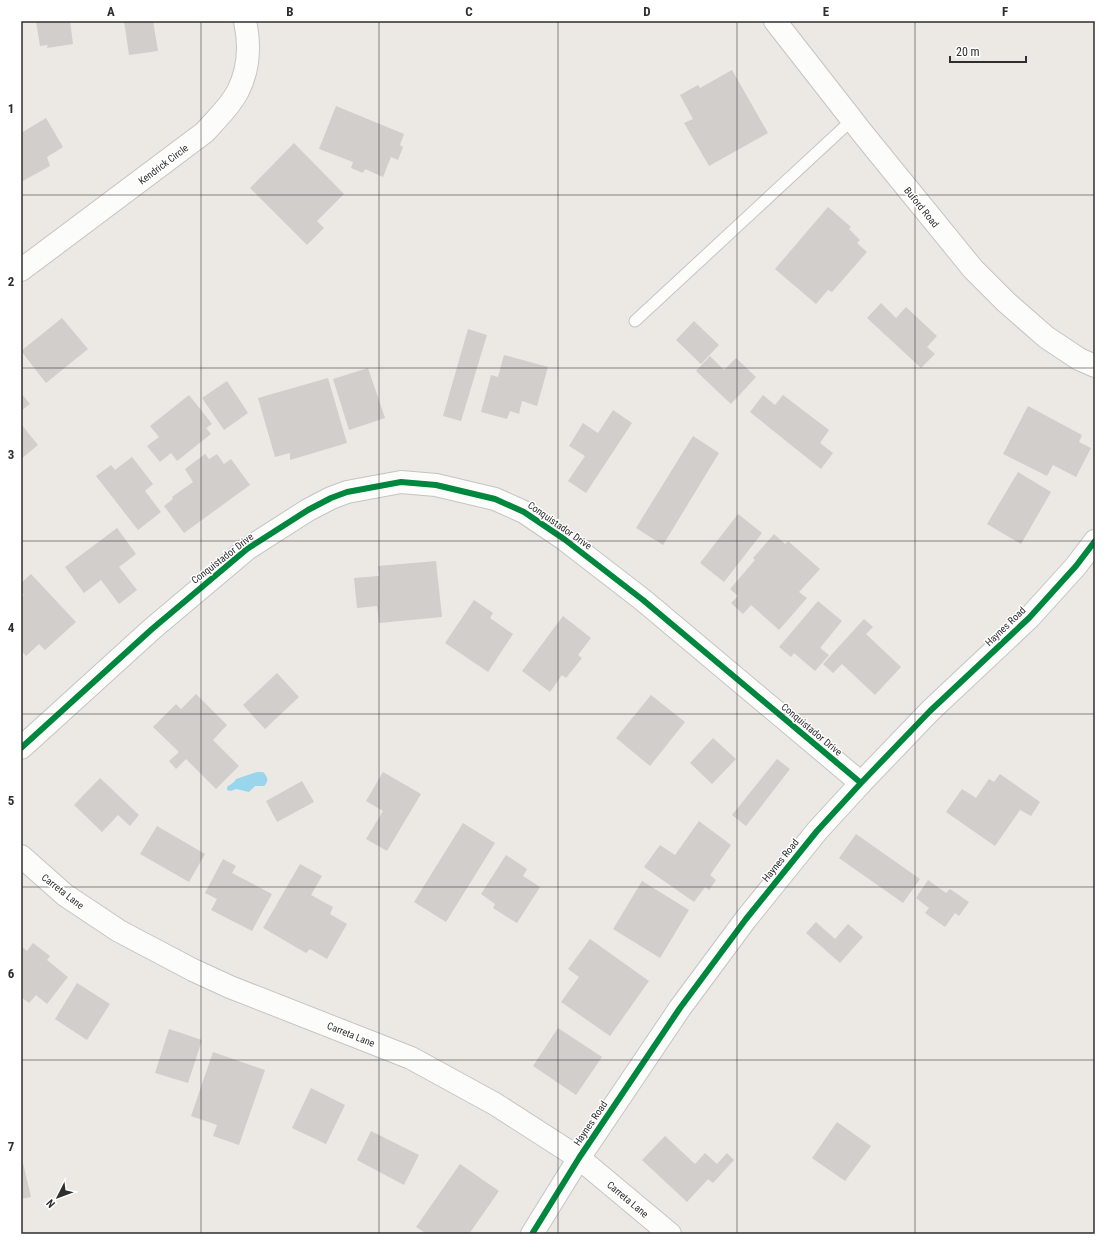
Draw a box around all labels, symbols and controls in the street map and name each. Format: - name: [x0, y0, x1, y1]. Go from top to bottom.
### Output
- text: A: [107, 4, 115, 19]
- text: B: [286, 4, 294, 19]
- text: C: [465, 4, 473, 19]
- text: D: [643, 4, 651, 19]
- text: E: [823, 4, 830, 19]
- text: F: [1002, 4, 1008, 19]
- scale bar: [950, 38, 1026, 64]
- text: 20 m: [956, 45, 980, 59]
- text: 1: [8, 101, 14, 116]
- street label: Kendrick Circle: [136, 142, 190, 187]
- street label: Buford Road: [902, 185, 941, 230]
- text: 2: [8, 274, 15, 289]
- text: 3: [8, 447, 14, 462]
- street label: Conquistador Drive: [526, 499, 594, 552]
- street label: Conquistador Drive: [189, 531, 256, 586]
- street label: Haynes Road: [983, 604, 1028, 648]
- text: 4: [8, 620, 15, 635]
- street label: Conquistador Drive: [779, 701, 844, 758]
- text: 5: [8, 793, 15, 808]
- street label: Haynes Road: [760, 837, 801, 884]
- street label: Carreta Lane: [39, 872, 86, 911]
- text: 6: [8, 966, 15, 981]
- street label: Carreta Lane: [325, 1020, 376, 1049]
- street label: Haynes Road: [571, 1099, 609, 1148]
- text: 7: [8, 1139, 15, 1154]
- north arrow: [38, 1177, 78, 1217]
- street label: Carreta Lane: [605, 1179, 651, 1220]
- text: N: [44, 1196, 58, 1210]

